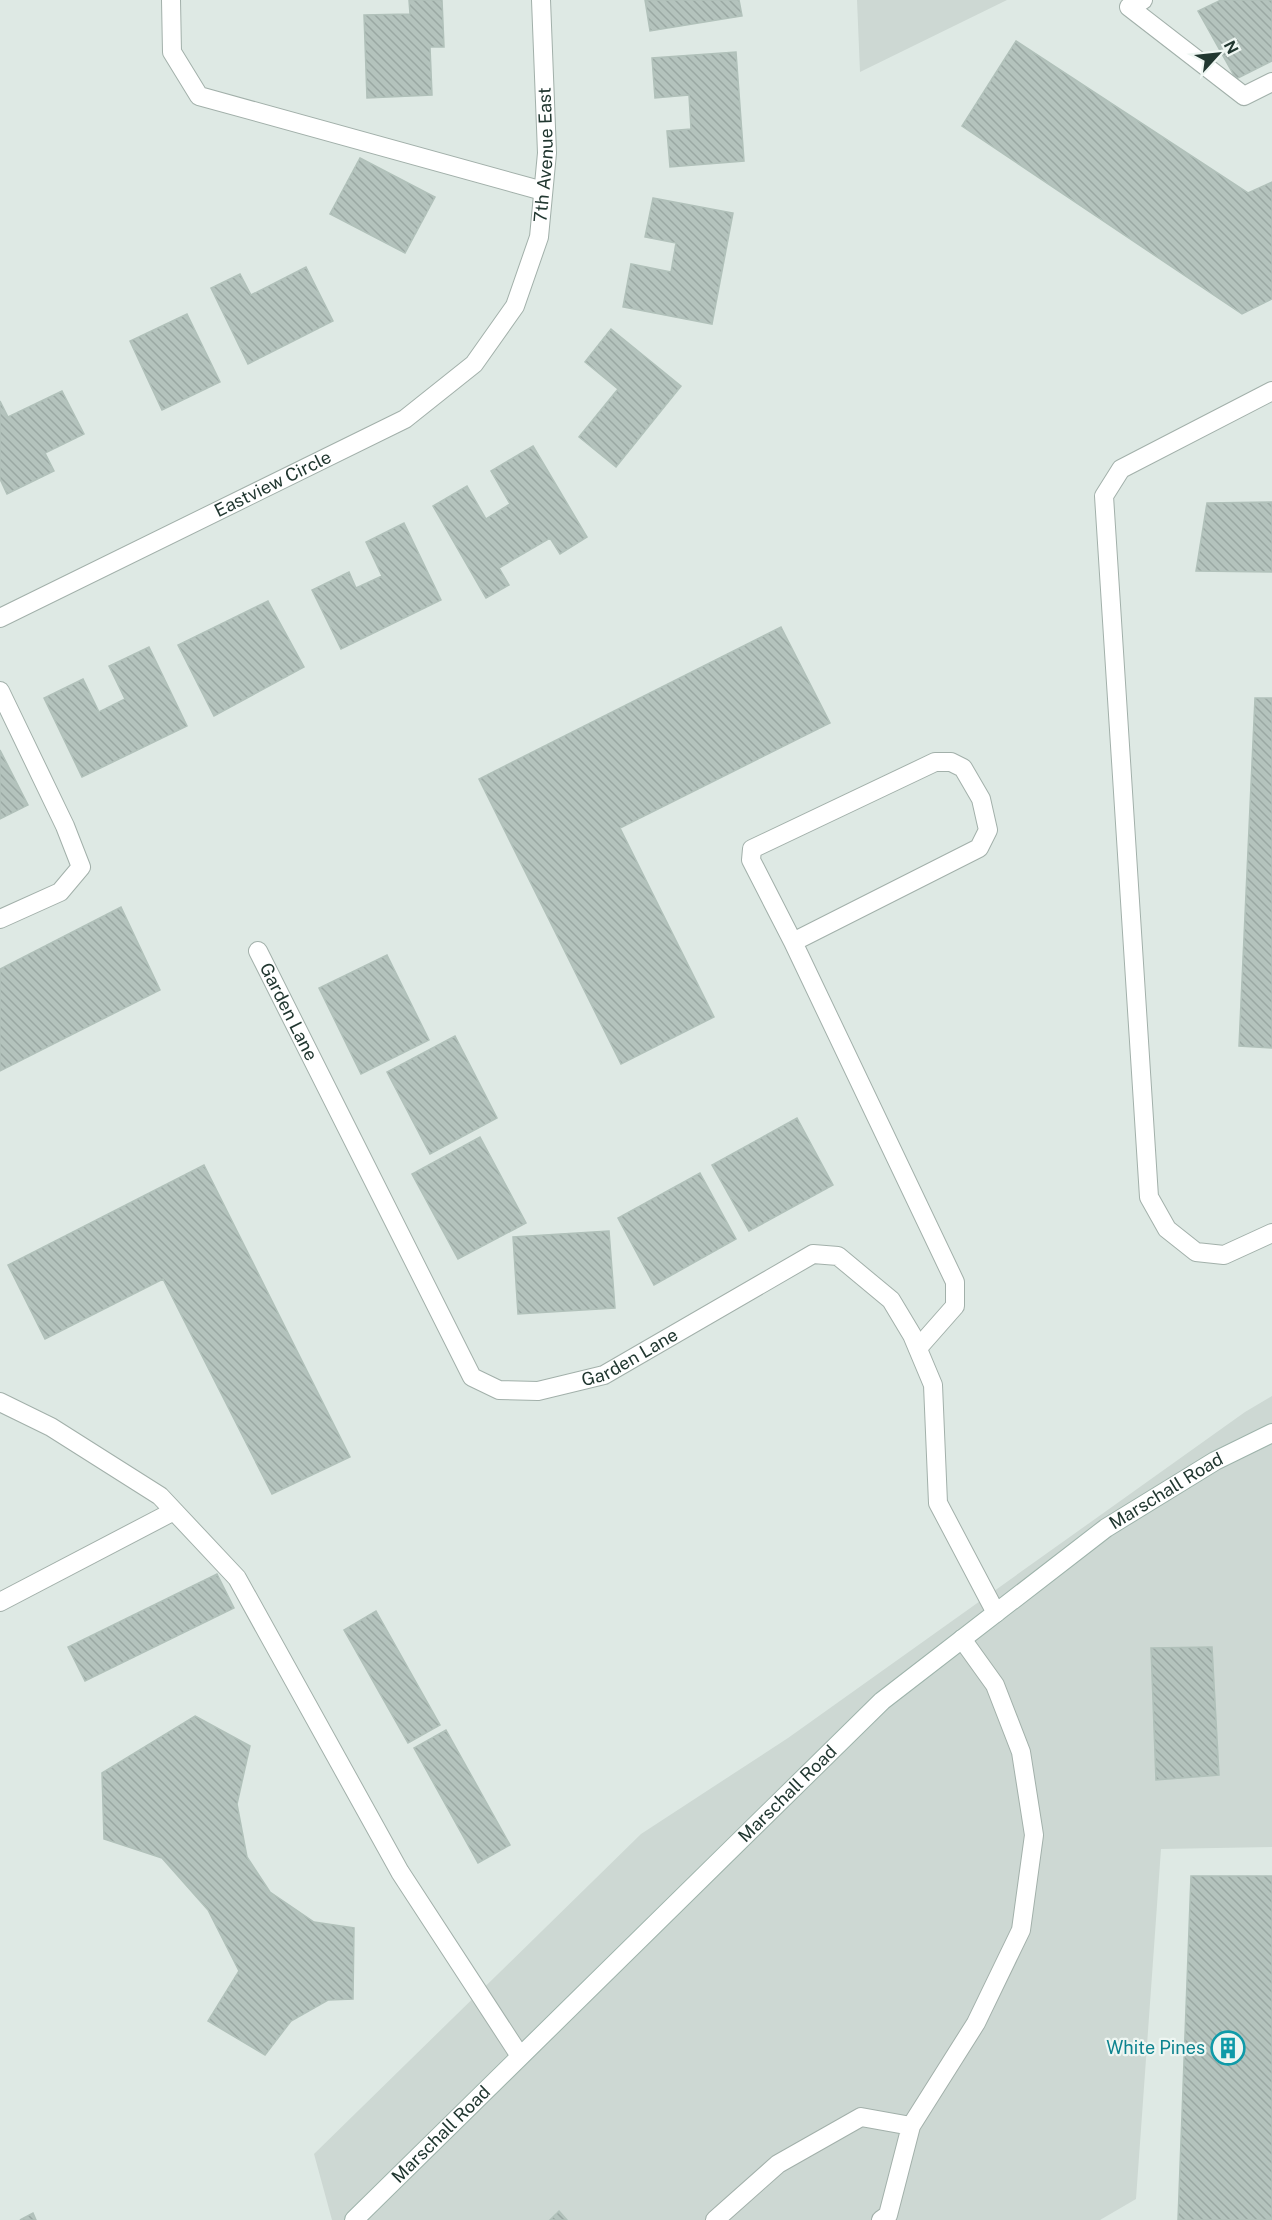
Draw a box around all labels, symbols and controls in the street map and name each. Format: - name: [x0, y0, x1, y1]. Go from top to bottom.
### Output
- north arrow: [1188, 24, 1248, 84]
- text: N: [1220, 38, 1242, 57]
- street label: 7th Avenue East: [529, 87, 557, 223]
- street label: Eastview Circle: [211, 446, 335, 521]
- street label: Garden Lane: [256, 959, 322, 1064]
- street label: Garden Lane: [579, 1324, 681, 1390]
- street label: Marschall Road: [1105, 1448, 1226, 1533]
- street label: Marschall Road: [734, 1741, 841, 1846]
- building icon: White Pines: [1210, 2030, 1246, 2066]
- place label: White Pines: [1106, 2037, 1205, 2058]
- street label: Marschall Road: [387, 2081, 494, 2187]

